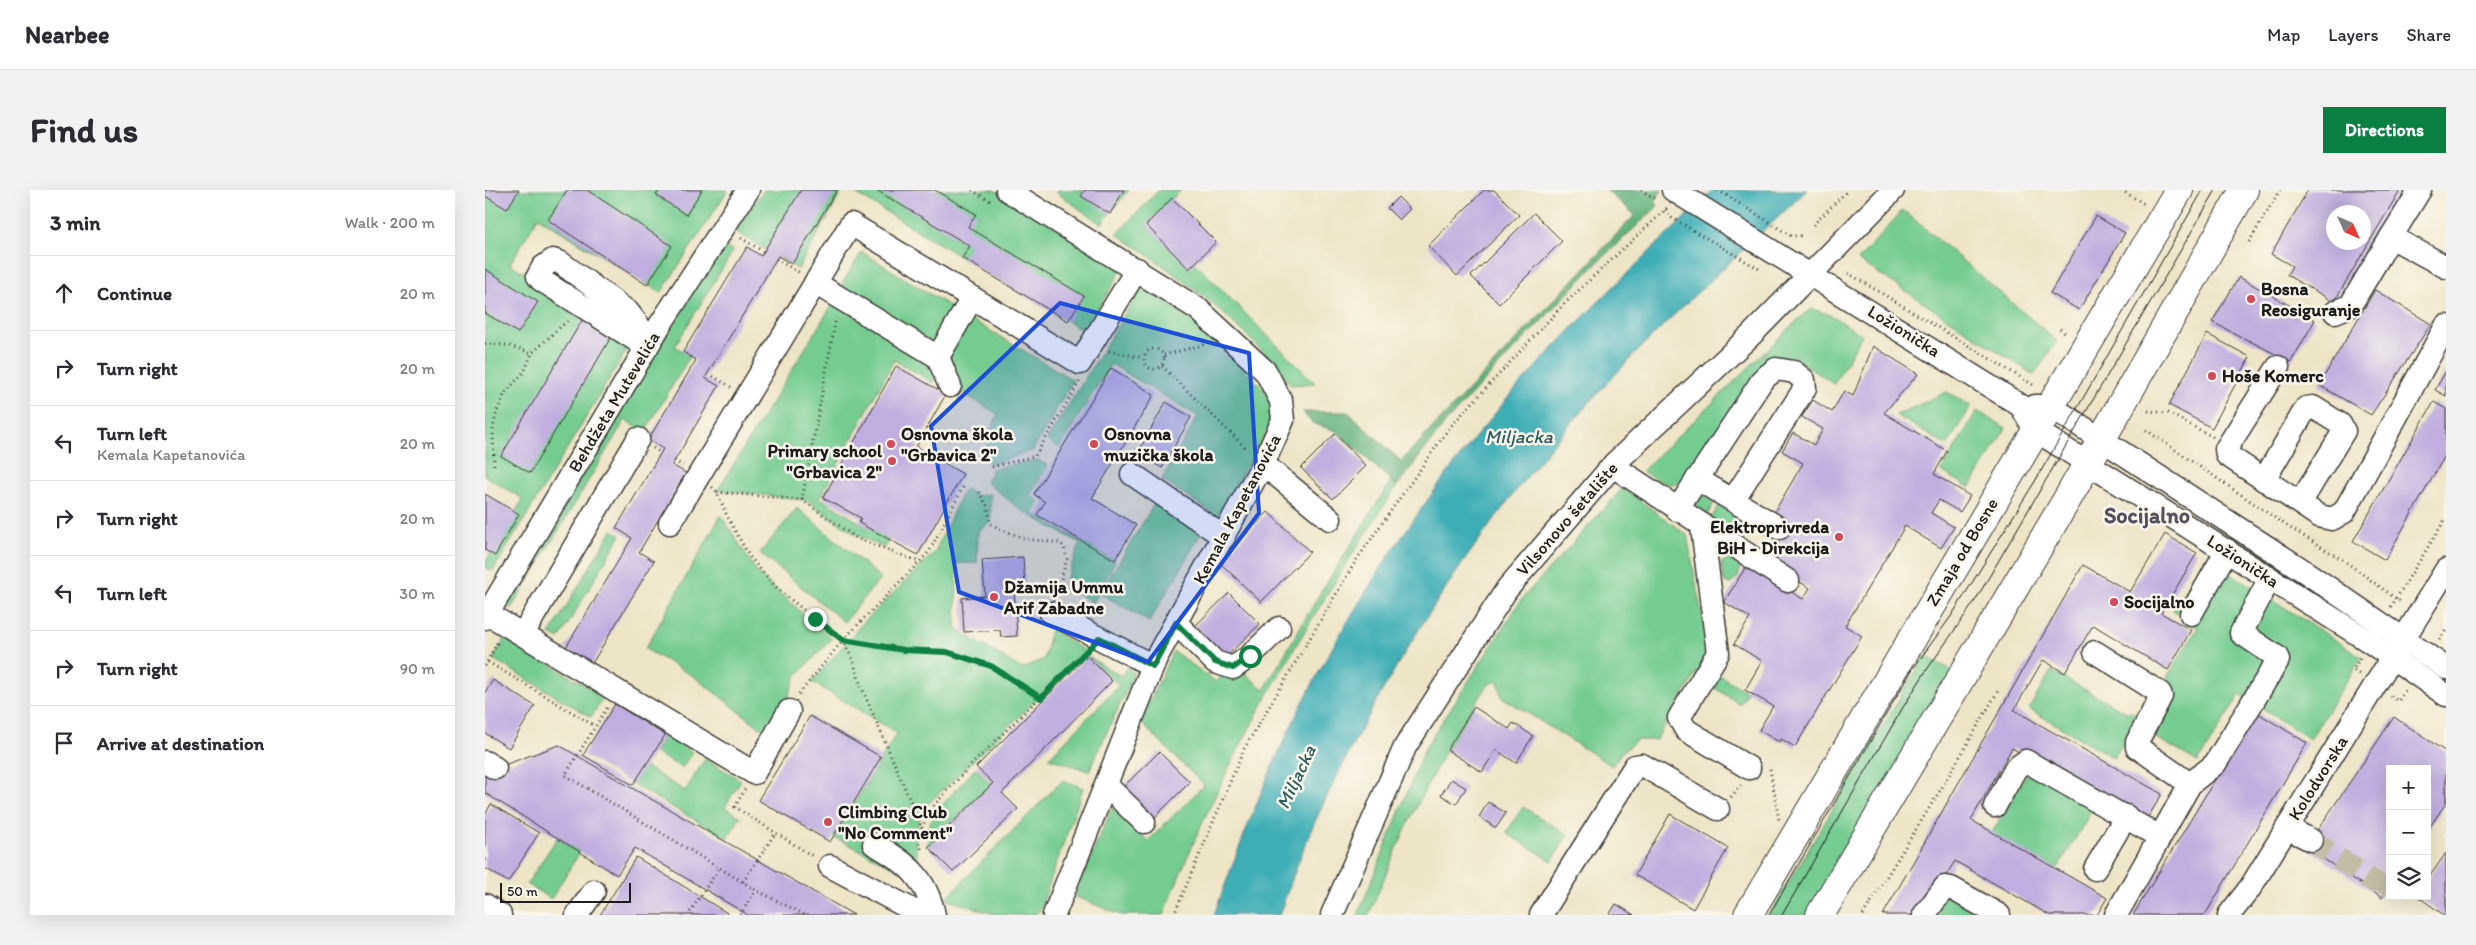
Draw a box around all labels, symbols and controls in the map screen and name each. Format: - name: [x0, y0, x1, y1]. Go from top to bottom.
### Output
- text: Nearbee: [25, 20, 109, 49]
- text: Map: [2267, 24, 2300, 46]
- text: Layers: [2328, 24, 2378, 46]
- text: Share: [2406, 24, 2451, 46]
- button: Directions: [2323, 107, 2446, 153]
- text: Find us: [30, 109, 138, 151]
- north arrow: [2326, 205, 2371, 250]
- text: 3 min: [50, 210, 100, 235]
- text: Walk · 200 m: [345, 213, 435, 232]
- place label: Bosna Reosiguranje: [2261, 278, 2361, 321]
- icon: ahead: [50, 279, 78, 307]
- text: Continue: [97, 282, 172, 305]
- text: 20 m: [400, 284, 435, 303]
- marker: Bosna Reosiguranje: [2245, 293, 2257, 305]
- street label: Ložionička: [1864, 300, 1945, 362]
- street label: Behdžeta Mutevelića: [563, 328, 665, 476]
- icon: right: [50, 354, 78, 382]
- text: Turn right: [97, 357, 178, 380]
- text: 20 m: [400, 359, 435, 378]
- place label: Hoše Komerc: [2222, 365, 2324, 387]
- marker: Hoše Komerc: [2206, 370, 2218, 382]
- text: Turn left: [97, 422, 167, 445]
- place label: Osnovna škola "Grbavica 2": [901, 423, 1014, 466]
- place label: Osnovna muzička škola: [1103, 423, 1213, 466]
- water label: Miljacka: [1485, 425, 1553, 448]
- icon: left: [50, 429, 78, 457]
- street label: Kemala Kapetanovića: [1188, 430, 1286, 588]
- text: 20 m: [400, 434, 435, 453]
- marker: Osnovna škola "Grbavica 2": [885, 438, 897, 450]
- marker: Osnovna muzička škola: [1088, 438, 1100, 450]
- place label: Primary school "Grbavica 2": [767, 440, 883, 483]
- text: Kemala Kapetanovića: [97, 445, 246, 464]
- marker: Primary school "Grbavica 2": [886, 455, 898, 467]
- street label: Vilsonovo šetalište: [1511, 457, 1623, 581]
- street label: Zmaja od Bosne: [1921, 494, 2003, 610]
- district label: Socijalno: [2104, 502, 2190, 529]
- icon: right: [50, 504, 78, 532]
- text: Turn right: [97, 507, 178, 530]
- text: 20 m: [400, 509, 435, 528]
- place label: Elektroprivreda BiH - Direkcija: [1710, 516, 1829, 559]
- street label: Ložionička: [2203, 530, 2283, 592]
- marker: Elektroprivreda BiH - Direkcija: [1833, 531, 1845, 543]
- place label: Džamija Ummu Arif Zabadne: [1003, 576, 1123, 619]
- icon: left: [50, 579, 78, 607]
- text: Turn left: [97, 582, 167, 605]
- text: 30 m: [399, 584, 435, 603]
- marker: Džamija Ummu Arif Zabadne: [988, 591, 1000, 603]
- place label: Socijalno: [2124, 591, 2195, 613]
- marker: Socijalno: [2108, 596, 2120, 608]
- route end: [804, 608, 827, 631]
- route start: [1239, 645, 1262, 668]
- icon: right: [50, 654, 78, 682]
- text: Turn right: [97, 657, 178, 680]
- text: 90 m: [400, 659, 435, 678]
- icon: arrive: [50, 729, 78, 757]
- street label: Kolodvorska: [2283, 731, 2353, 824]
- text: Arrive at destination: [97, 732, 264, 755]
- water label: Miljacka: [1271, 741, 1321, 813]
- map controls: [2386, 765, 2431, 900]
- button: +: [2386, 765, 2431, 810]
- place label: Climbing Club "No Comment": [838, 801, 953, 844]
- button: −: [2386, 810, 2431, 855]
- marker: Climbing Club "No Comment": [822, 816, 834, 828]
- button: layers: [2386, 855, 2431, 900]
- scale bar: [500, 880, 631, 903]
- text: 50 m: [507, 883, 538, 900]

